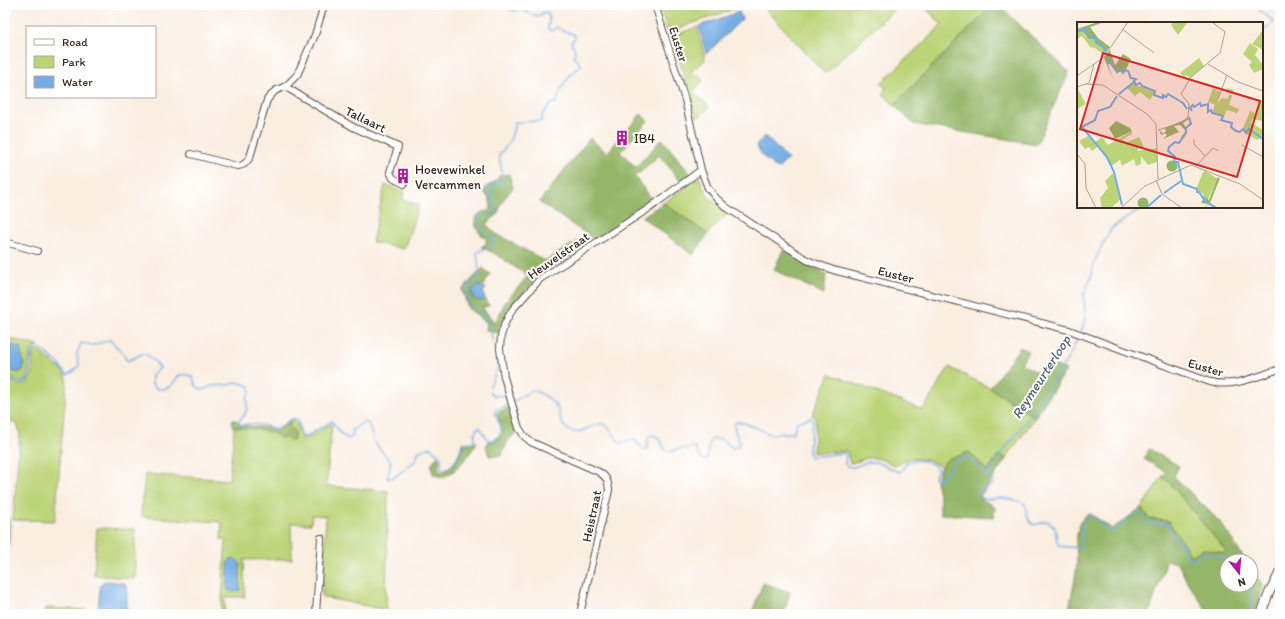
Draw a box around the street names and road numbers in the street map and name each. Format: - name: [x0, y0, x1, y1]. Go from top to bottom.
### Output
- street label: Euster: [666, 25, 692, 65]
- street label: Tallaart: [343, 103, 389, 136]
- street label: Heuvelstraat: [525, 229, 592, 282]
- street label: Euster: [876, 263, 916, 286]
- street label: Euster: [1186, 355, 1226, 380]
- street label: Heistraat: [579, 489, 604, 543]

